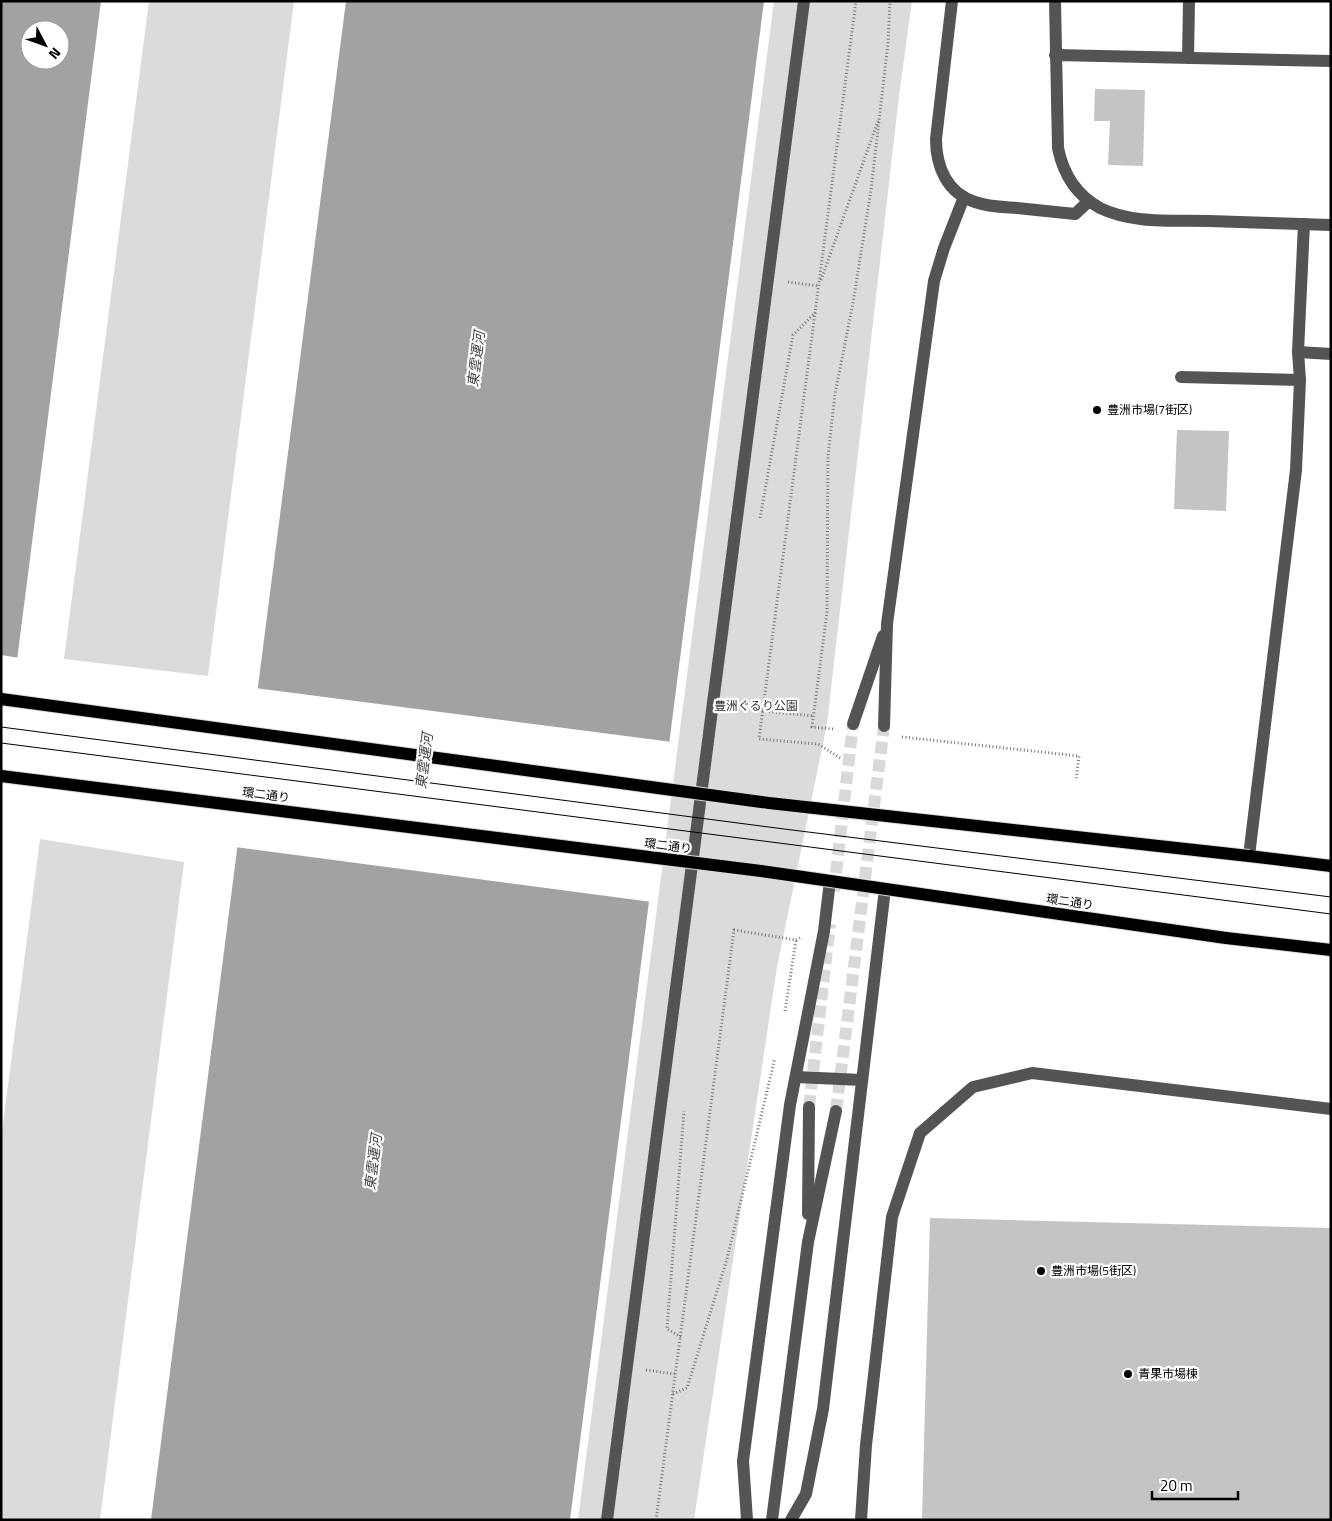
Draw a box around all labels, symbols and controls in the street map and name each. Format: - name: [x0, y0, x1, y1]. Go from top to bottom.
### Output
- north arrow: [20, 20, 70, 70]
- text: N: [44, 43, 66, 64]
- water label: 東雲運河: [462, 327, 490, 388]
- place label: 豊洲市場(7街区): [1107, 400, 1192, 419]
- marker: 豊洲市場(7街区): [1091, 404, 1103, 416]
- park label: 豊洲ぐるり公園: [714, 696, 798, 715]
- water label: 東雲運河: [410, 729, 438, 790]
- street label: 環二通り: [241, 782, 291, 807]
- street label: 環二通り: [643, 833, 693, 858]
- street label: 環二通り: [1045, 889, 1095, 914]
- water label: 東雲運河: [359, 1130, 387, 1191]
- place label: 豊洲市場(5街区): [1051, 1261, 1136, 1280]
- marker: 豊洲市場(5街区): [1035, 1265, 1047, 1277]
- place label: 青果市場棟: [1138, 1364, 1198, 1383]
- marker: 青果市場棟: [1122, 1368, 1134, 1380]
- scale bar: [1152, 1468, 1238, 1500]
- text: 20 m: [1160, 1474, 1193, 1497]

